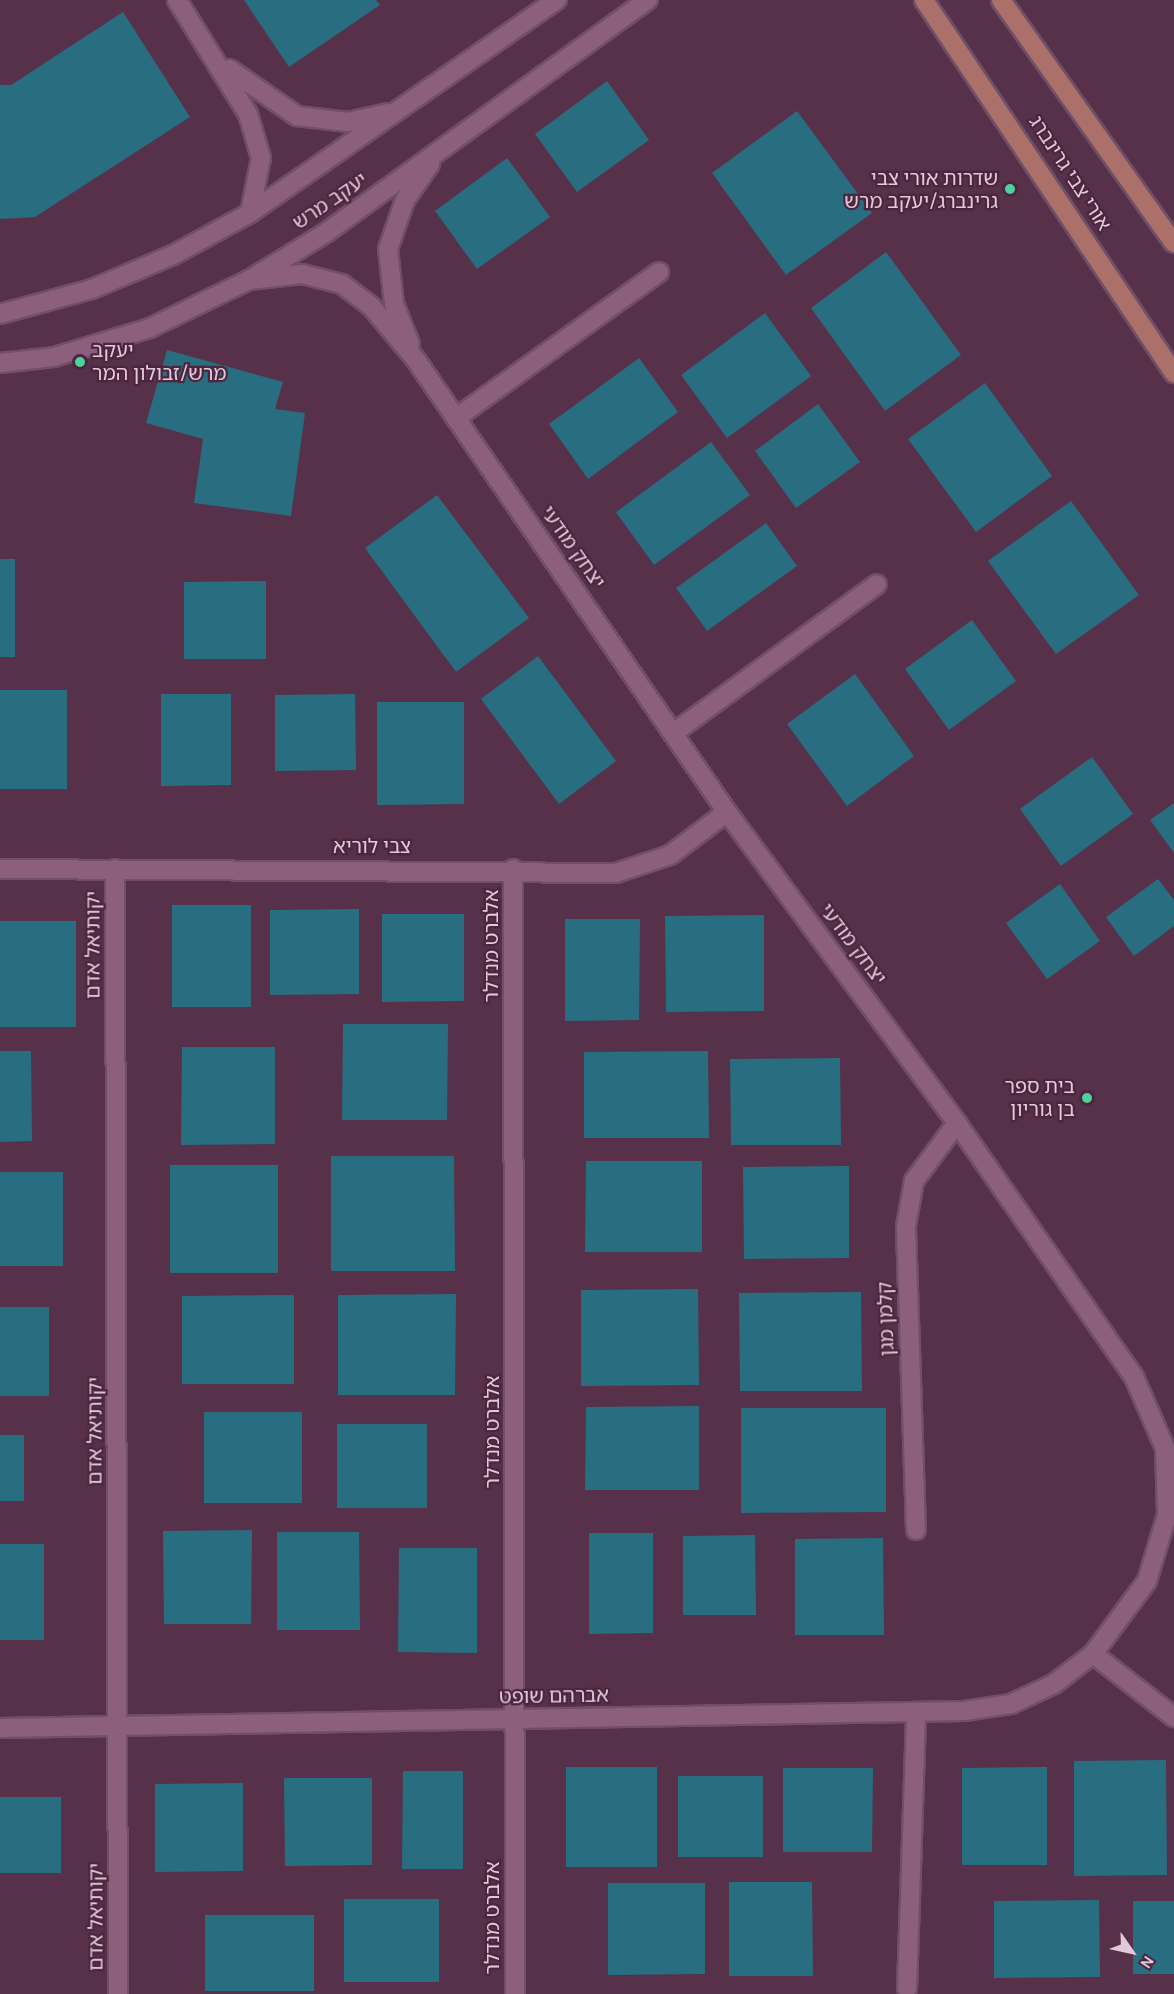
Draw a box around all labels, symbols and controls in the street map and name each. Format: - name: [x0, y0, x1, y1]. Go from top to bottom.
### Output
- street label: אורי צבי גרינברג: [1024, 111, 1116, 235]
- place label: שדרות אורי צבי גרינברג/יעקב מרש: [844, 166, 998, 213]
- street label: יעקב מרש: [288, 167, 372, 235]
- marker: שדרות אורי צבי גרינברג/יעקב מרש: [1003, 182, 1017, 196]
- place label: יעקב מרש/זבולון המר: [92, 338, 227, 385]
- marker: יעקב מרש/זבולון המר: [73, 355, 87, 369]
- street label: יצחק מודעי: [536, 501, 610, 593]
- street label: צבי לוריא: [333, 834, 411, 858]
- street label: אלברט מנדלר: [479, 889, 503, 1003]
- street label: יקותיאל אדם: [81, 891, 105, 999]
- street label: יצחק מודעי: [815, 899, 891, 989]
- place label: בית ספר בן גוריון: [1005, 1074, 1075, 1121]
- marker: בית ספר בן גוריון: [1080, 1091, 1094, 1105]
- street label: קלמן מגן: [873, 1281, 899, 1357]
- street label: אלברט מנדלר: [480, 1375, 504, 1489]
- street label: יקותיאל אדם: [83, 1377, 107, 1485]
- street label: אברהם שופט: [499, 1683, 609, 1709]
- street label: אלברט מנדלר: [480, 1861, 504, 1975]
- street label: יקותיאל אדם: [84, 1863, 108, 1971]
- north arrow: [1102, 1922, 1162, 1982]
- text: N: [1136, 1952, 1158, 1972]

